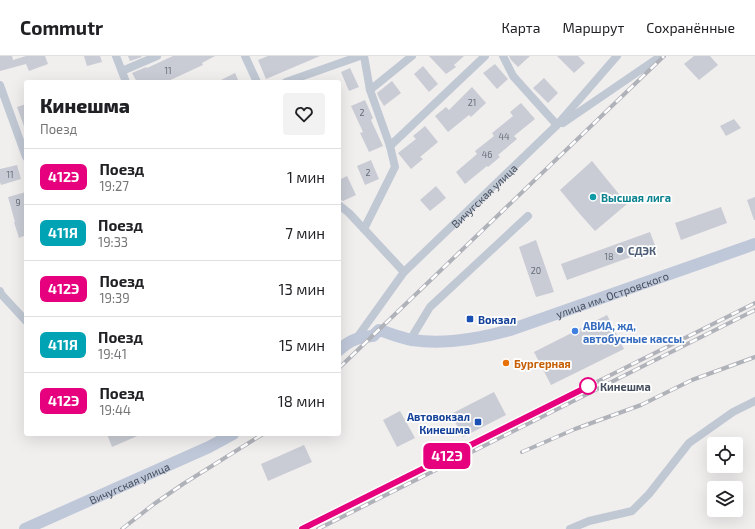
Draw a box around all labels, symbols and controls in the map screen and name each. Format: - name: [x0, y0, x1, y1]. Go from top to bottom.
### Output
- text: Commutr: [20, 16, 103, 39]
- text: Карта: [502, 19, 540, 36]
- text: Маршрут: [562, 19, 624, 36]
- text: Сохранённые: [646, 19, 735, 36]
- house number: 11: [164, 65, 172, 76]
- button: heart: [283, 93, 325, 135]
- text: Кинешма: [40, 94, 130, 117]
- house number: 21: [468, 97, 476, 108]
- house number: 2: [359, 107, 365, 118]
- text: Поезд: [40, 121, 77, 137]
- house number: 44: [498, 131, 510, 142]
- house number: 46: [482, 149, 492, 160]
- text: Поезд: [99, 160, 144, 178]
- street label: Вичугская улица: [448, 161, 519, 230]
- house number: 2: [365, 167, 371, 178]
- text: 412Э: [48, 168, 79, 185]
- text: 1 мин: [287, 168, 325, 186]
- house number: 11: [6, 169, 14, 180]
- text: 19:27: [99, 178, 129, 194]
- place label: Высшая лига: [601, 191, 671, 204]
- marker: Высшая лига: [588, 192, 598, 202]
- house number: 9: [15, 197, 21, 208]
- text: Поезд: [98, 216, 143, 234]
- text: 411Я: [48, 224, 78, 241]
- text: 7 мин: [285, 224, 325, 242]
- text: 19:33: [98, 234, 128, 250]
- place label: СДЭК: [628, 244, 656, 257]
- marker: СДЭК: [615, 245, 625, 255]
- house number: 18: [604, 251, 614, 262]
- house number: 20: [531, 265, 541, 276]
- street label: улица им. Островского: [554, 268, 670, 321]
- text: Поезд: [99, 272, 144, 290]
- text: 412Э: [48, 280, 79, 297]
- text: 13 мин: [279, 280, 325, 298]
- text: 19:39: [99, 290, 130, 306]
- place label: Вокзал: [478, 313, 516, 326]
- marker: Вокзал: [465, 314, 475, 324]
- place label: АВИА, жд, автобусные кассы.: [583, 319, 685, 345]
- marker: АВИА, жд, автобусные кассы.: [570, 326, 580, 336]
- text: Поезд: [98, 328, 143, 346]
- text: 411Я: [48, 336, 78, 353]
- text: 15 мин: [279, 336, 325, 354]
- text: 19:41: [98, 346, 127, 362]
- place label: Бургерная: [514, 357, 571, 370]
- marker: Бургерная: [501, 358, 511, 368]
- marker: Кинешма: [579, 377, 597, 395]
- place label: Кинешма: [600, 380, 651, 393]
- text: Поезд: [99, 384, 144, 402]
- text: 412Э: [48, 392, 79, 409]
- text: 18 мин: [278, 392, 325, 410]
- text: 19:44: [99, 402, 131, 418]
- place label: Автовокзал Кинешма: [407, 410, 470, 436]
- marker: Автовокзал Кинешма: [473, 417, 483, 427]
- map controls: [707, 437, 743, 517]
- button: locate: [707, 437, 743, 473]
- line badge: 412Э: [419, 443, 475, 469]
- text: 412Э: [431, 447, 463, 464]
- street label: Вичугская улица: [87, 459, 171, 506]
- button: layers: [707, 481, 743, 517]

